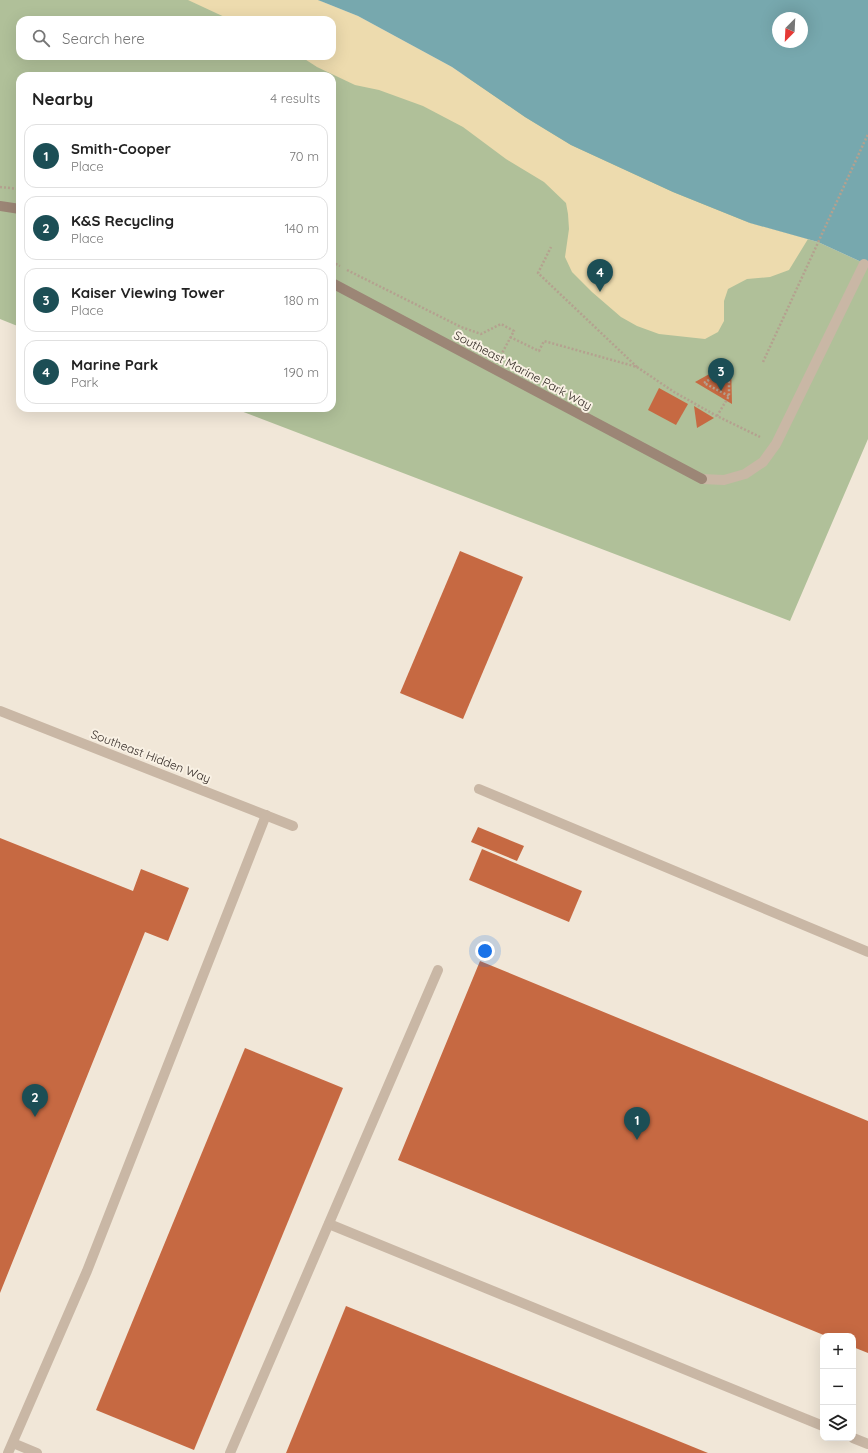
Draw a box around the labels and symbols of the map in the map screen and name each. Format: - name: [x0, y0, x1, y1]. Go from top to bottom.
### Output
- north arrow: [772, 12, 808, 48]
- pin: 4: [587, 259, 613, 292]
- street label: Southeast Marine Park Way: [451, 327, 595, 413]
- pin: 3: [708, 358, 734, 391]
- street label: Southeast Hidden Way: [89, 726, 213, 786]
- your location: [475, 941, 495, 961]
- pin: 2: [22, 1084, 48, 1117]
- pin: 1: [624, 1107, 650, 1140]

